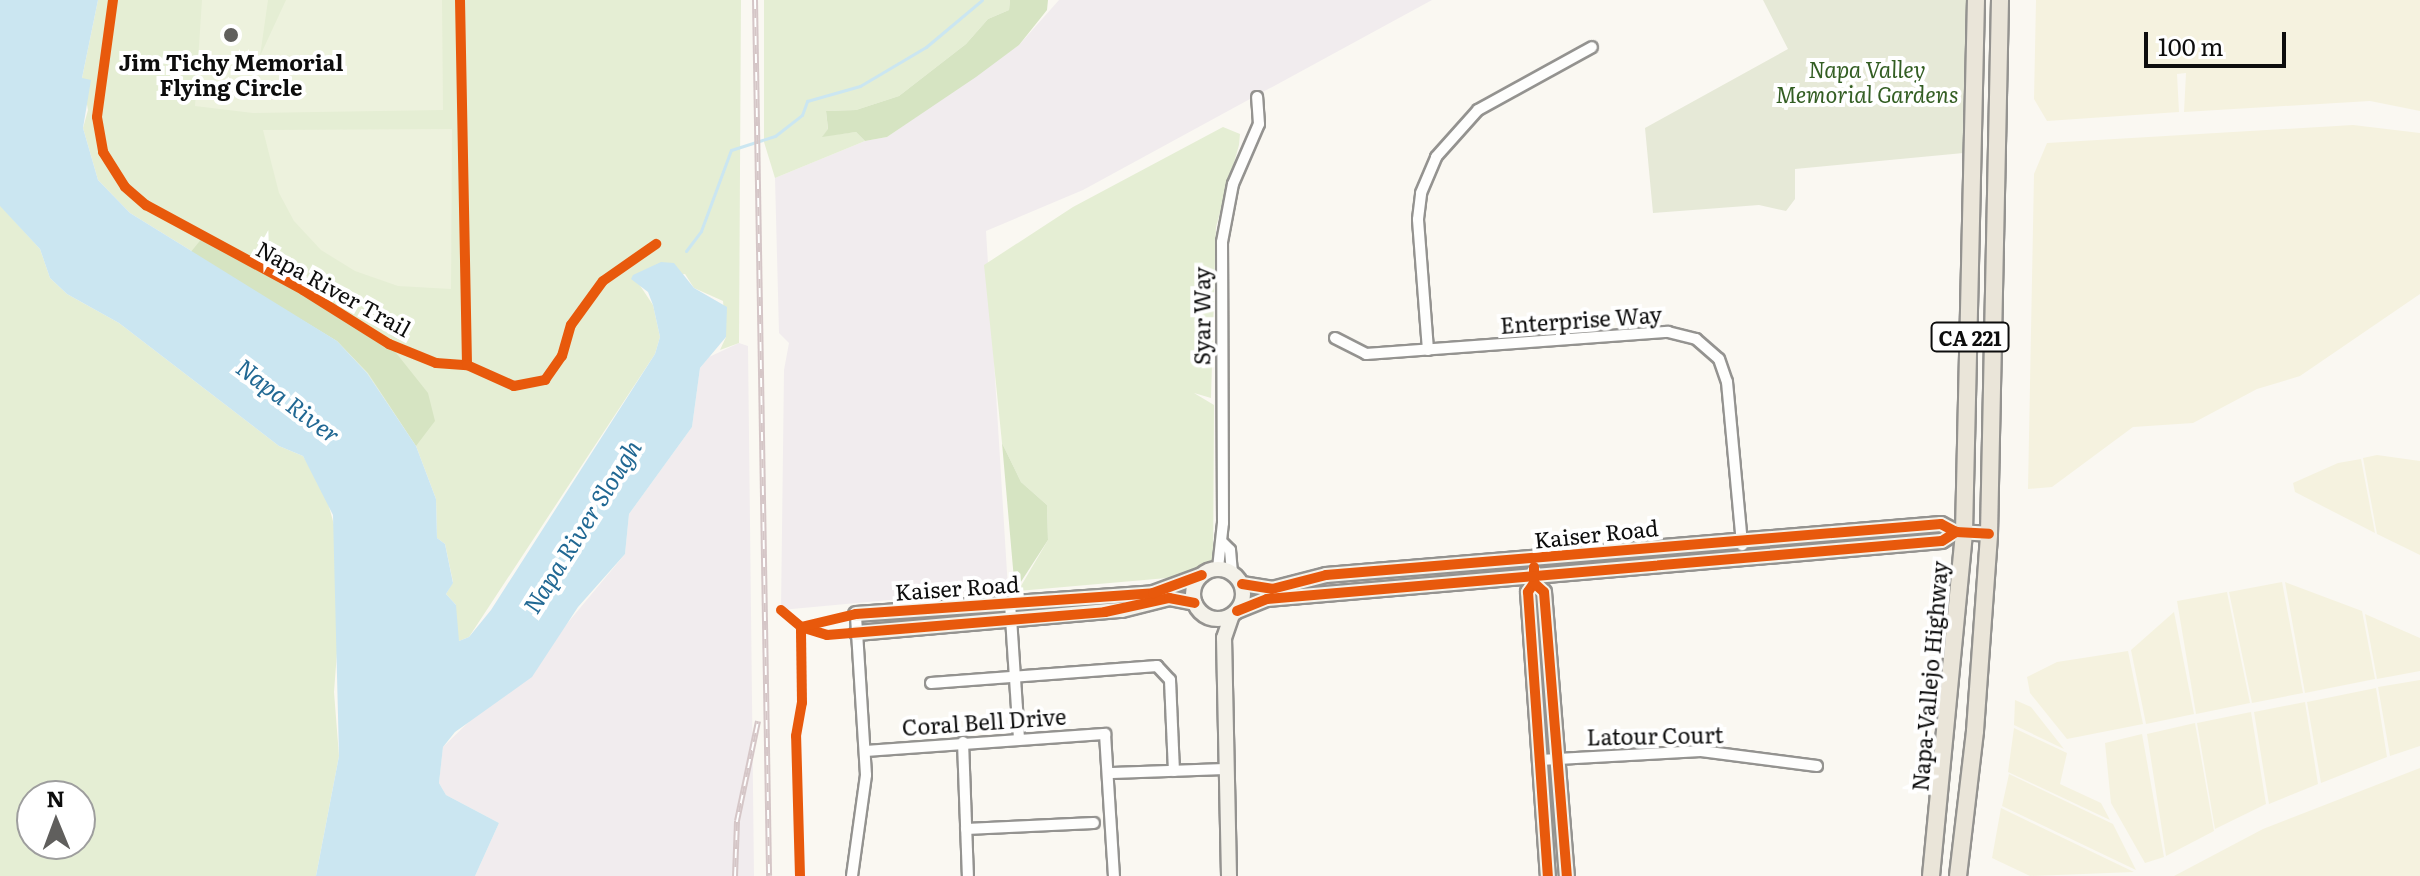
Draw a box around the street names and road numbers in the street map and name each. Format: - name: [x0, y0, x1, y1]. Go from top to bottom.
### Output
- street label: Napa River Trail: [252, 235, 416, 341]
- street label: Syar Way: [1188, 267, 1214, 365]
- street label: Enterprise Way: [1499, 300, 1663, 338]
- road number: CA 221: [1930, 321, 2010, 353]
- street label: Kaiser Road: [1533, 513, 1659, 553]
- street label: Napa-Vallejo Highway: [1906, 560, 1952, 792]
- street label: Kaiser Road: [894, 569, 1020, 605]
- street label: Coral Bell Drive: [901, 702, 1067, 740]
- street label: Latour Court: [1586, 721, 1724, 749]

